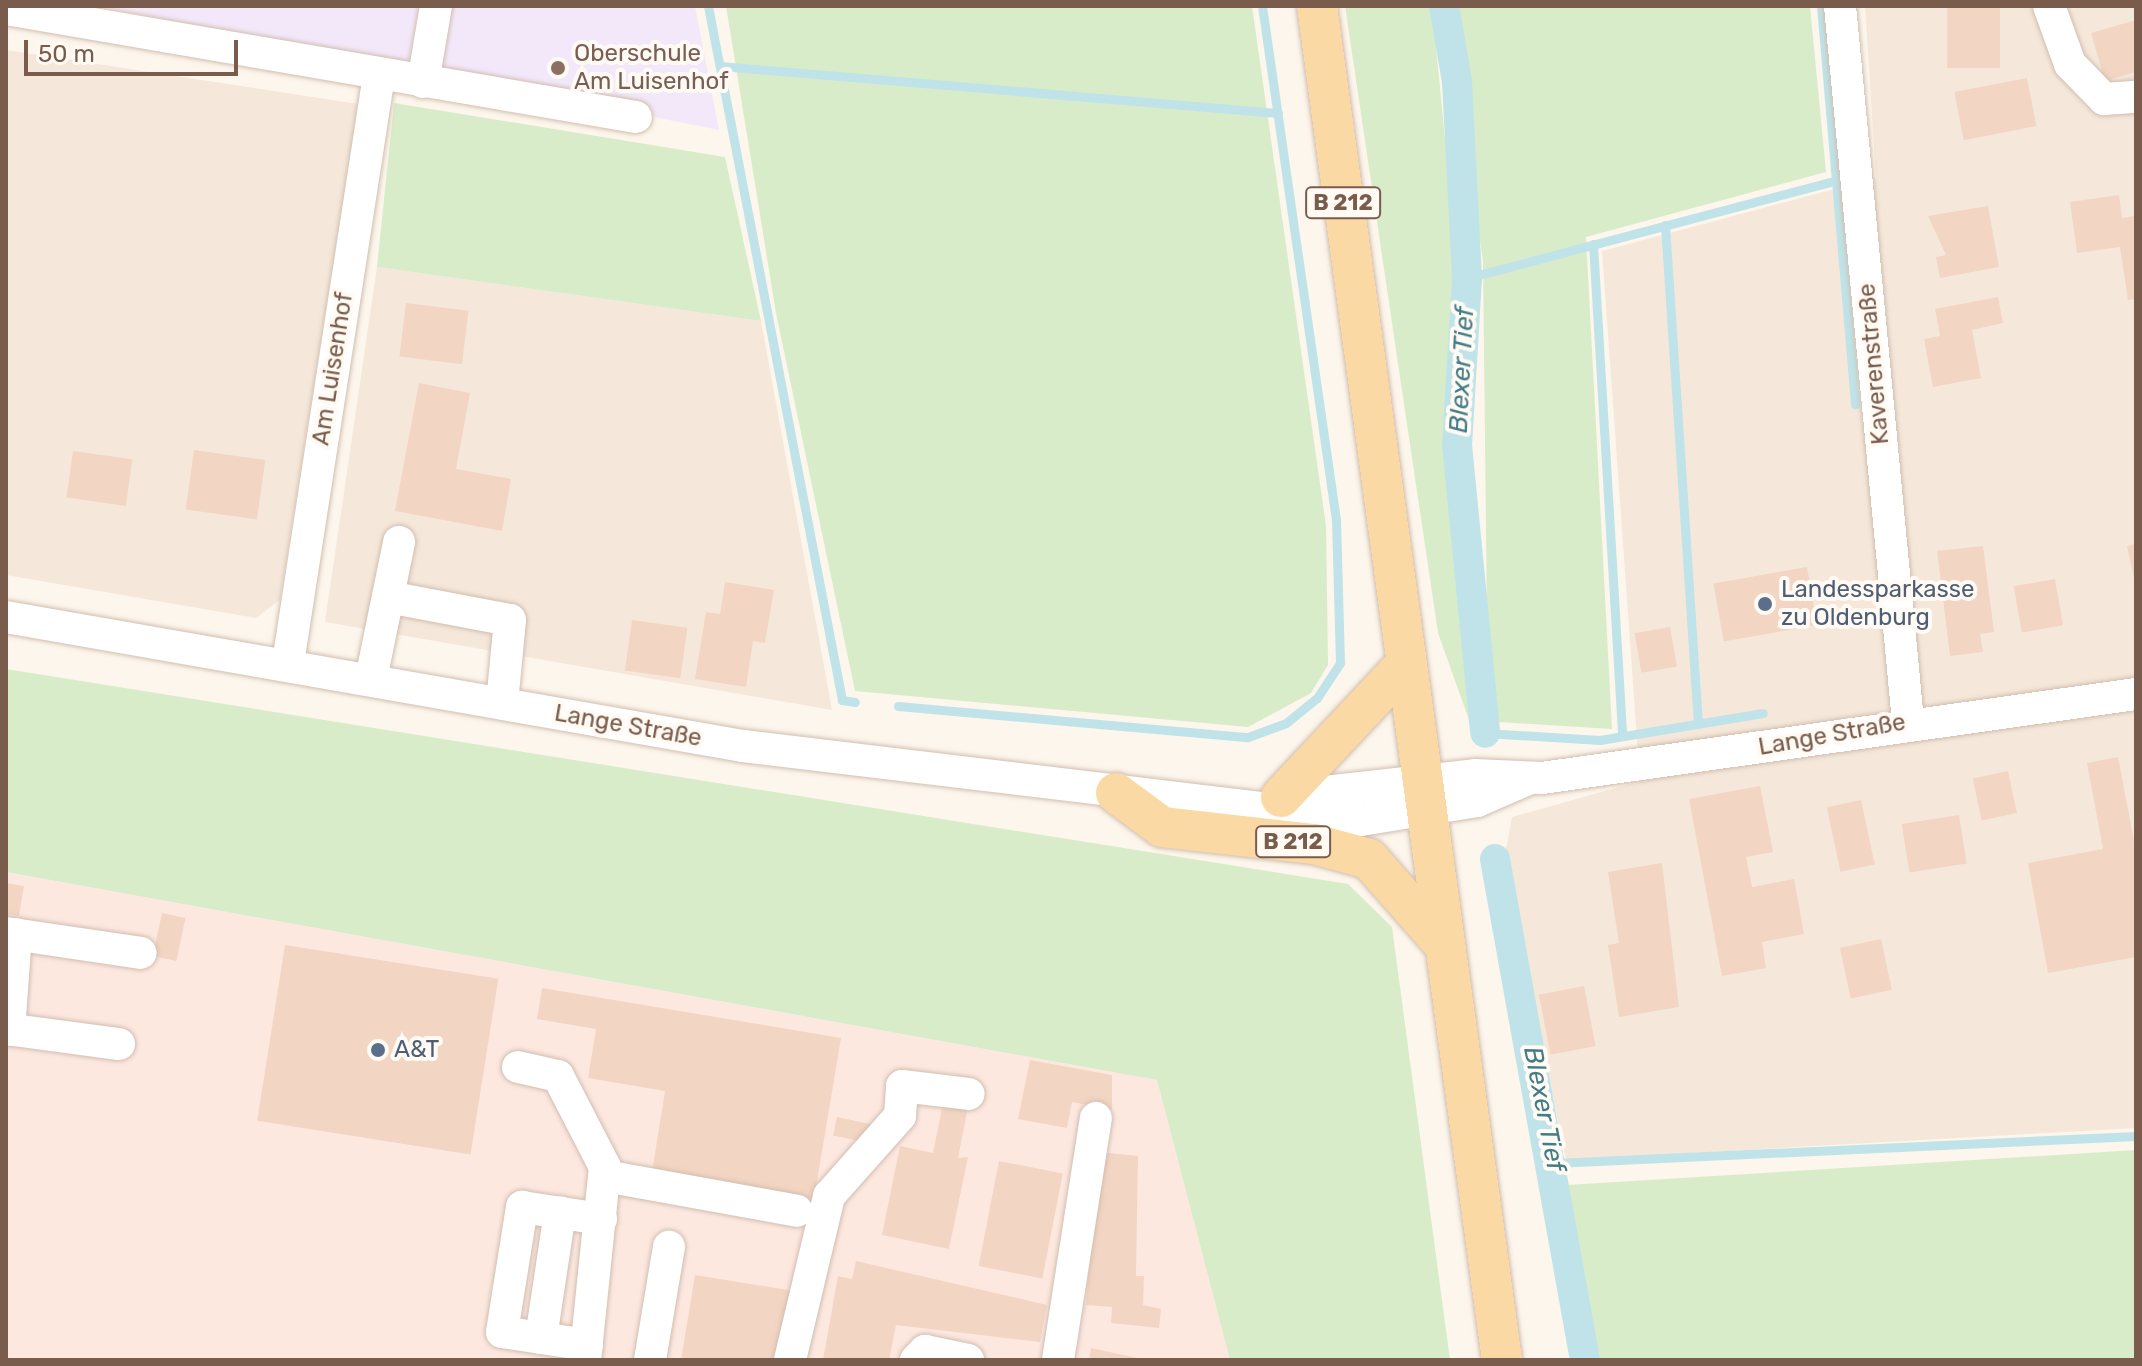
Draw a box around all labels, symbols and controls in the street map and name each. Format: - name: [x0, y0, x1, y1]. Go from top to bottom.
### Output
- scale bar: [28, 24, 242, 74]
- text: 50 m: [38, 40, 95, 68]
- place label: Oberschule Am Luisenhof: [574, 40, 728, 96]
- marker: Oberschule Am Luisenhof: [549, 59, 567, 77]
- road number: B 212: [1305, 185, 1381, 221]
- street label: Kaverenstraße: [1853, 282, 1895, 446]
- street label: Am Luisenhof: [307, 291, 359, 447]
- water label: Blexer Tief: [1443, 305, 1481, 435]
- place label: Landessparkasse zu Oldenburg: [1781, 576, 1974, 632]
- marker: Landessparkasse zu Oldenburg: [1756, 595, 1774, 613]
- street label: Lange Straße: [552, 699, 704, 753]
- street label: Lange Straße: [1756, 708, 1908, 762]
- road number: B 212: [1255, 824, 1331, 860]
- place label: A&T: [394, 1036, 439, 1064]
- marker: A&T: [369, 1041, 387, 1059]
- water label: Blexer Tief: [1517, 1043, 1571, 1175]

